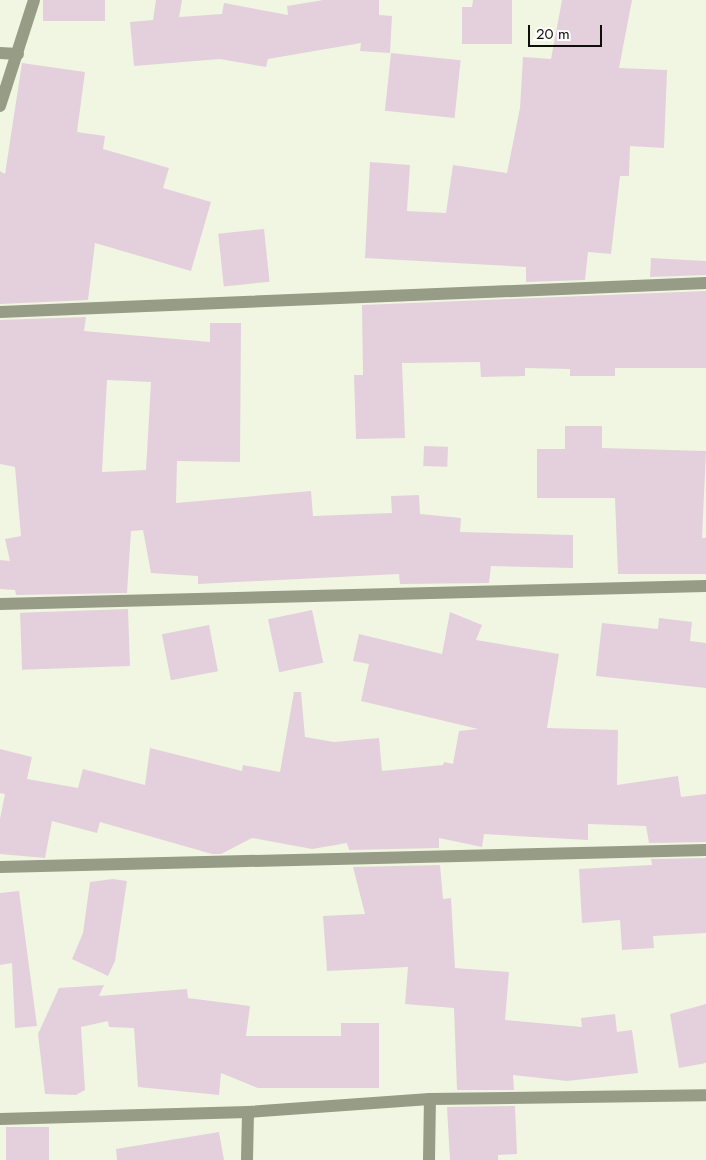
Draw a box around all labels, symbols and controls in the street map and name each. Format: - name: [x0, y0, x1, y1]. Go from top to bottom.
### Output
- scale bar: [531, 15, 605, 47]
- text: 20 m: [536, 23, 570, 45]

